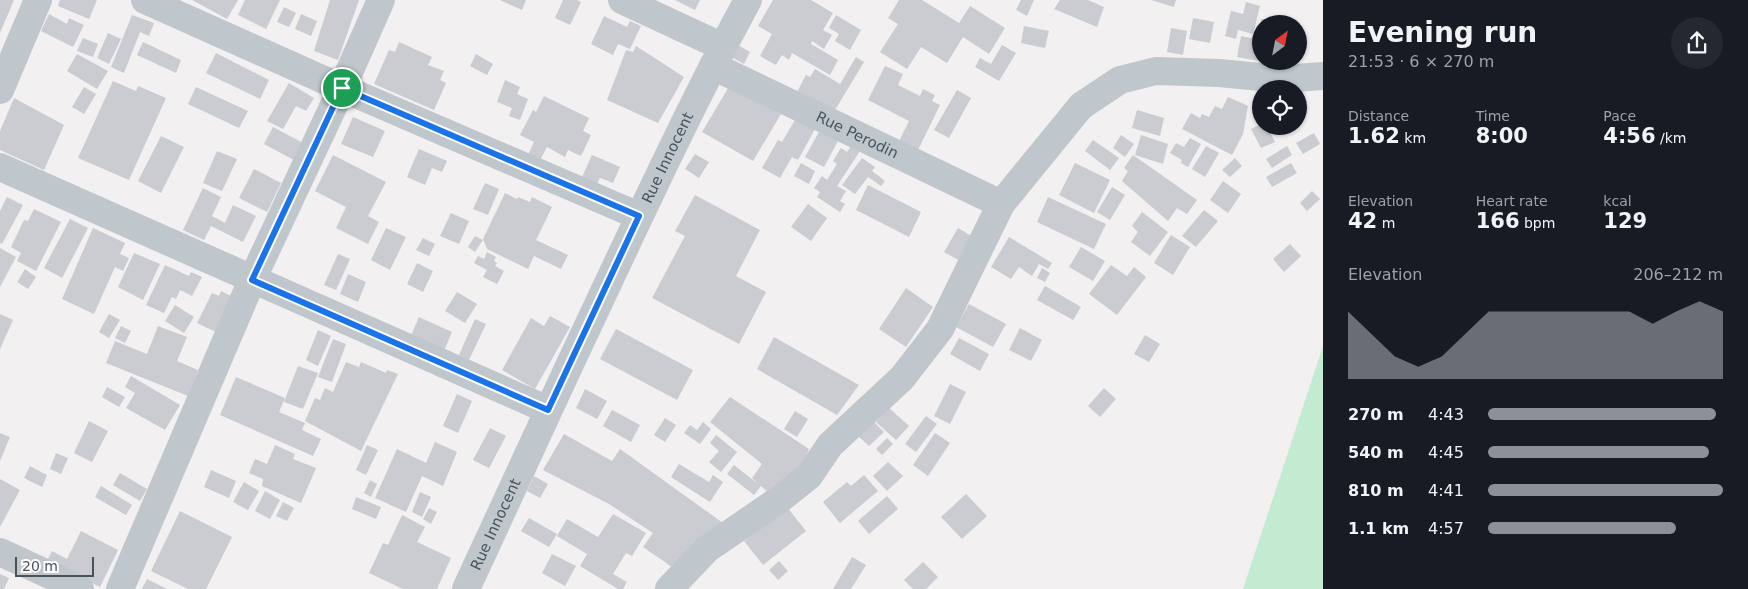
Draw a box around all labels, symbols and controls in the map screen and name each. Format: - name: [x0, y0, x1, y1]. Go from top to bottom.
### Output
- north arrow: [1252, 15, 1308, 70]
- map controls: [1252, 15, 1307, 135]
- text: Evening run: [1348, 16, 1537, 49]
- button: share: [1671, 17, 1723, 69]
- text: 21:53 · 6 × 270 m: [1348, 52, 1494, 71]
- pin: [321, 67, 363, 109]
- icon: arrive: [328, 74, 356, 102]
- button: locate: [1252, 80, 1307, 135]
- street label: Rue Perodin: [813, 108, 901, 163]
- text: Distance: [1348, 108, 1409, 124]
- text: Time: [1476, 108, 1510, 124]
- text: Pace: [1603, 108, 1636, 124]
- street label: Rue Innocent: [638, 109, 697, 206]
- text: 1.62: [1348, 124, 1400, 148]
- text: 8:00: [1476, 124, 1528, 148]
- text: 4:56: [1603, 124, 1656, 148]
- text: km: [1400, 130, 1426, 146]
- text: /km: [1656, 130, 1686, 146]
- text: Elevation: [1348, 193, 1413, 209]
- text: Heart rate: [1476, 193, 1548, 209]
- text: kcal: [1603, 193, 1632, 209]
- text: 42: [1348, 209, 1377, 233]
- text: 166: [1476, 209, 1520, 233]
- text: 129: [1603, 209, 1647, 233]
- text: m: [1377, 215, 1395, 231]
- text: bpm: [1520, 215, 1555, 231]
- text: Elevation: [1348, 265, 1422, 284]
- text: 206–212 m: [1633, 265, 1723, 284]
- text: 270 m: [1348, 405, 1404, 424]
- text: 4:43: [1428, 405, 1464, 424]
- text: 540 m: [1348, 443, 1404, 462]
- text: 4:45: [1428, 443, 1464, 462]
- street label: Rue Innocent: [467, 476, 525, 573]
- text: 810 m: [1348, 481, 1404, 500]
- text: 4:41: [1428, 481, 1464, 500]
- text: 1.1 km: [1348, 519, 1409, 538]
- text: 4:57: [1428, 519, 1464, 538]
- scale bar: [15, 554, 94, 577]
- text: 20 m: [22, 558, 58, 574]

